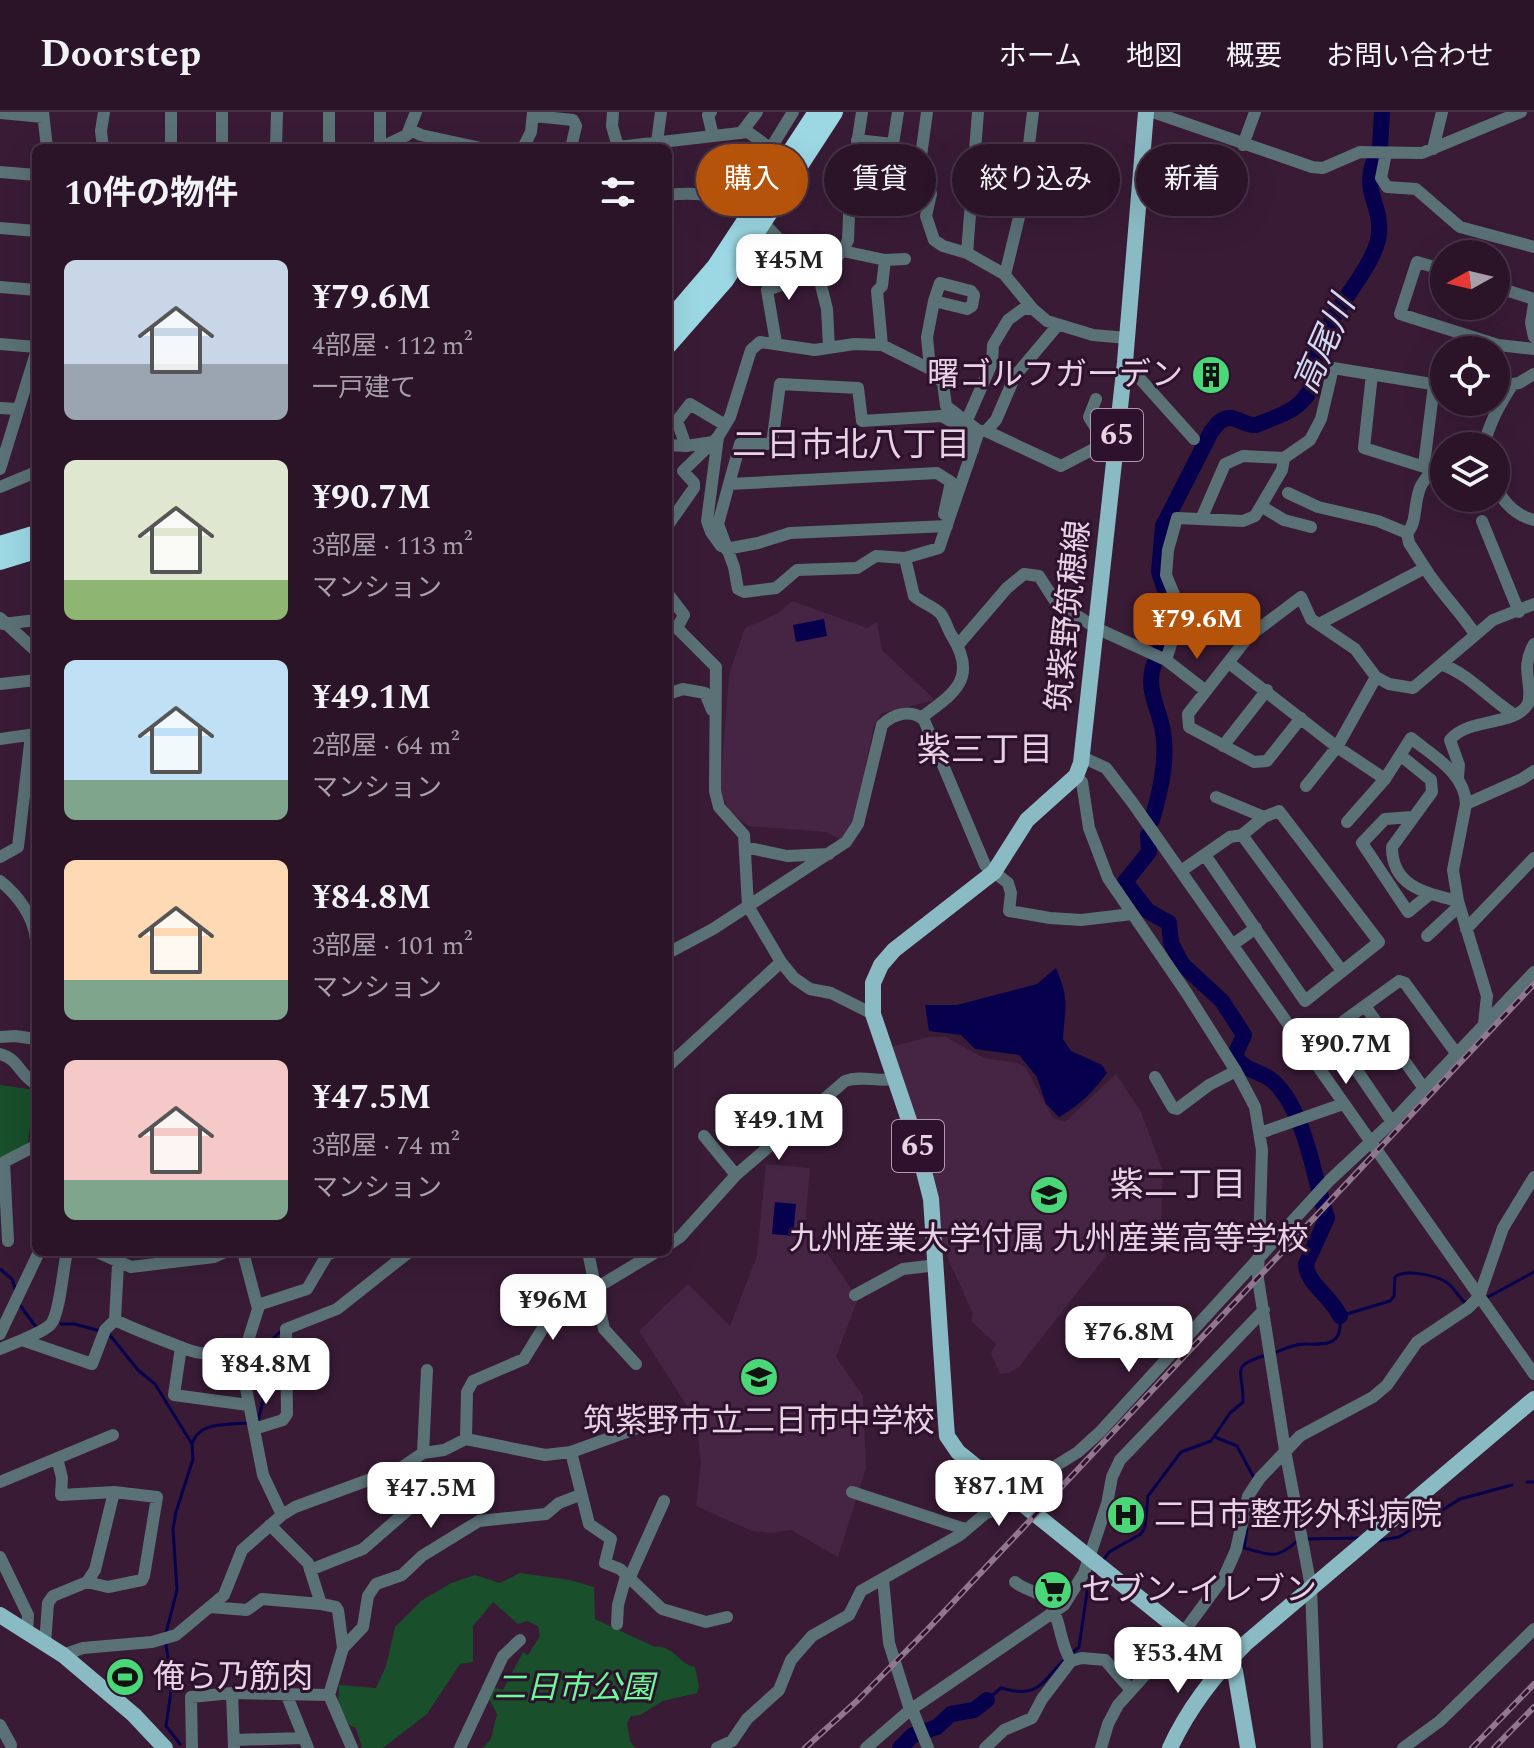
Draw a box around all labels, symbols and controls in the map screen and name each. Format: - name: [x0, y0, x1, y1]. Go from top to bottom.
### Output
- text: Doorstep: [40, 26, 201, 84]
- text: ホーム: [999, 35, 1082, 78]
- text: 地図: [1126, 35, 1182, 78]
- text: 概要: [1226, 35, 1282, 78]
- text: お問い合わせ: [1326, 35, 1494, 78]
- chip: 購入: [696, 144, 808, 216]
- chip: 賃貸: [824, 144, 936, 216]
- chip: 絞り込み: [952, 144, 1120, 216]
- chip: 新着: [1136, 144, 1248, 216]
- text: 10件の物件: [64, 168, 238, 220]
- icon: filters: [596, 170, 640, 214]
- pin: ¥45M: [742, 234, 836, 302]
- text: ¥45M: [754, 240, 824, 280]
- north arrow: [1430, 240, 1510, 320]
- map controls: [1430, 240, 1510, 512]
- text: ¥79.6M: [312, 272, 431, 324]
- water label: 高尾川: [1281, 285, 1371, 402]
- icon: home: [128, 292, 224, 388]
- text: 4部屋 · 112 m²: [312, 326, 473, 366]
- button: locate: [1430, 336, 1510, 416]
- place label: 曙ゴルフガーデン: [927, 351, 1183, 400]
- building icon: 曙ゴルフガーデン: [1190, 354, 1232, 396]
- text: 一戸建て: [312, 368, 416, 408]
- road number: 65: [1091, 409, 1143, 461]
- district label: 二日市北八丁目: [732, 420, 970, 472]
- button: layers: [1430, 432, 1510, 512]
- text: ¥90.7M: [312, 472, 431, 524]
- icon: home: [128, 492, 224, 588]
- street label: 筑紫野筑穂線: [1035, 518, 1103, 714]
- text: 3部屋 · 113 m²: [312, 526, 473, 566]
- text: マンション: [312, 568, 442, 608]
- pin: ¥79.6M: [1132, 593, 1262, 661]
- text: ¥79.6M: [1151, 599, 1243, 639]
- text: ¥49.1M: [312, 672, 431, 724]
- icon: home: [128, 692, 224, 788]
- district label: 紫三丁目: [917, 725, 1053, 777]
- text: 2部屋 · 64 m²: [312, 726, 460, 766]
- text: マンション: [312, 768, 442, 808]
- text: ¥84.8M: [312, 872, 431, 924]
- icon: home: [128, 892, 224, 988]
- text: 3部屋 · 101 m²: [312, 926, 473, 966]
- text: マンション: [312, 968, 442, 1008]
- pin: ¥90.7M: [1281, 1018, 1411, 1086]
- text: ¥90.7M: [1300, 1024, 1392, 1064]
- text: ¥47.5M: [312, 1072, 431, 1124]
- icon: home: [128, 1092, 224, 1188]
- pin: ¥49.1M: [714, 1094, 844, 1162]
- text: ¥49.1M: [733, 1100, 825, 1140]
- road number: 65: [892, 1120, 944, 1172]
- text: 3部屋 · 74 m²: [312, 1126, 460, 1166]
- district label: 紫二丁目: [1110, 1160, 1246, 1212]
- text: マンション: [312, 1168, 442, 1208]
- school or university icon: 九州産業大学付属 九州産業高等学校: [1028, 1174, 1070, 1216]
- place label: 九州産業大学付属 九州産業高等学校: [789, 1215, 1309, 1264]
- pin: ¥96M: [506, 1274, 600, 1342]
- text: ¥96M: [518, 1280, 588, 1320]
- pin: ¥76.8M: [1064, 1306, 1194, 1374]
- text: ¥76.8M: [1083, 1312, 1175, 1352]
- pin: ¥84.8M: [201, 1338, 331, 1406]
- text: ¥84.8M: [220, 1344, 312, 1384]
- school or university icon: 筑紫野市立二日市中学校: [738, 1356, 780, 1398]
- place label: 筑紫野市立二日市中学校: [583, 1397, 935, 1446]
- pin: ¥87.1M: [934, 1460, 1064, 1528]
- pin: ¥47.5M: [366, 1462, 496, 1530]
- text: ¥87.1M: [953, 1466, 1045, 1506]
- text: ¥47.5M: [385, 1468, 477, 1508]
- place label: 二日市整形外科病院: [1154, 1491, 1442, 1540]
- hospital icon: 二日市整形外科病院: [1105, 1494, 1147, 1536]
- place label: セブン-イレブン: [1081, 1566, 1317, 1615]
- supermarket icon: セブン-イレブン: [1032, 1569, 1074, 1611]
- pin: ¥53.4M: [1113, 1627, 1243, 1695]
- text: ¥53.4M: [1132, 1633, 1224, 1673]
- place label: 俺ら乃筋肉: [153, 1653, 313, 1702]
- sports icon: 俺ら乃筋肉: [104, 1656, 146, 1698]
- park label: 二日市公園: [494, 1664, 658, 1713]

